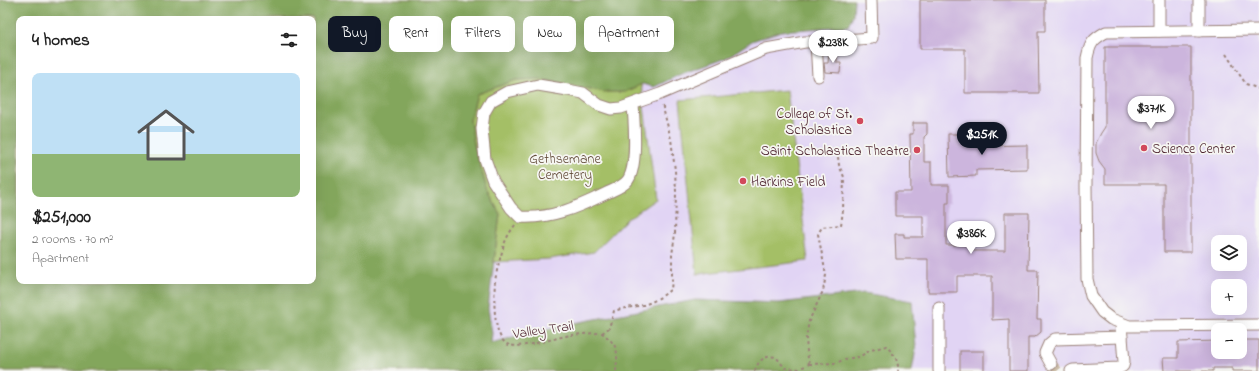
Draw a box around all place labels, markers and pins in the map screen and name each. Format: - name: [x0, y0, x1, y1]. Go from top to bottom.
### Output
- pin: $238K: [805, 30, 861, 64]
- pin: $371K: [1123, 96, 1179, 130]
- place label: College of St. Scholastica: [777, 104, 852, 141]
- marker: College of St. Scholastica: [855, 116, 865, 126]
- pin: $251K: [954, 122, 1010, 156]
- place label: Science Center: [1152, 139, 1236, 160]
- place label: Saint Scholastica Theatre: [761, 141, 910, 162]
- marker: Science Center: [1139, 143, 1149, 153]
- marker: Saint Scholastica Theatre: [912, 145, 922, 155]
- place label: Harkins Field: [751, 172, 825, 193]
- marker: Harkins Field: [738, 176, 748, 186]
- pin: $386K: [943, 221, 999, 255]

